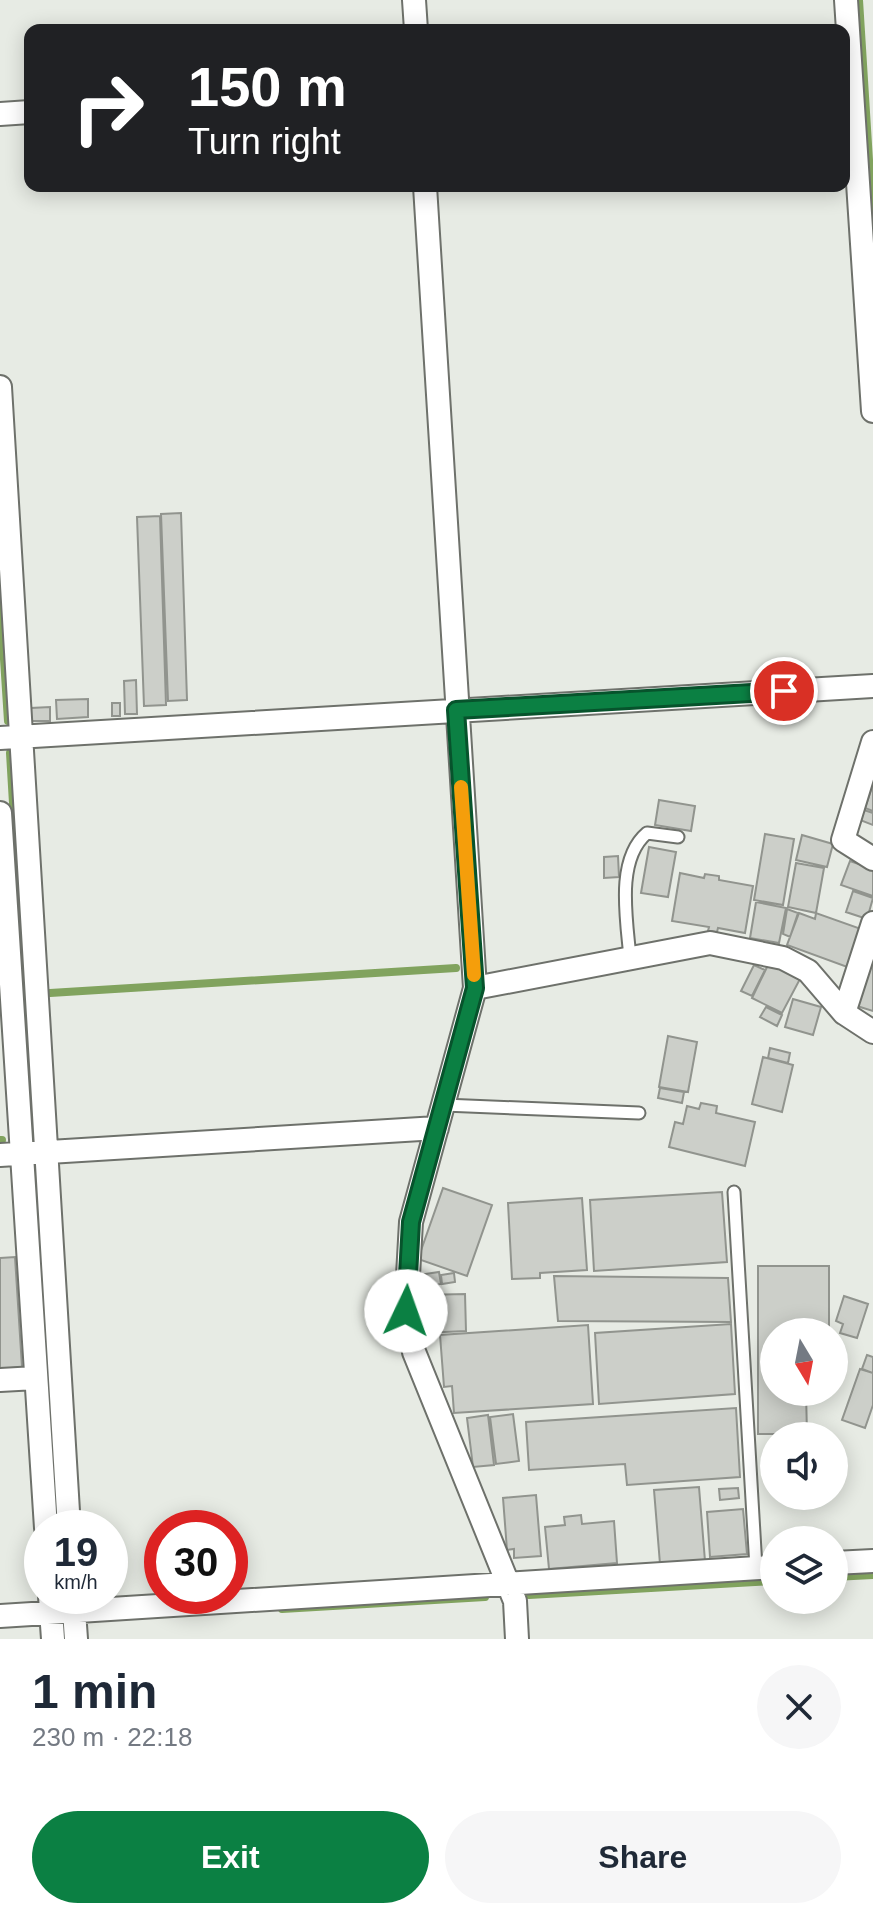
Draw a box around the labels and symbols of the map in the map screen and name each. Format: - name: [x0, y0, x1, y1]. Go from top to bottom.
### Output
- pin: [750, 657, 818, 725]
- position arrow: [364, 1269, 448, 1353]
- north arrow: [760, 1318, 848, 1406]
- speed limit sign: 30: [144, 1510, 248, 1614]

